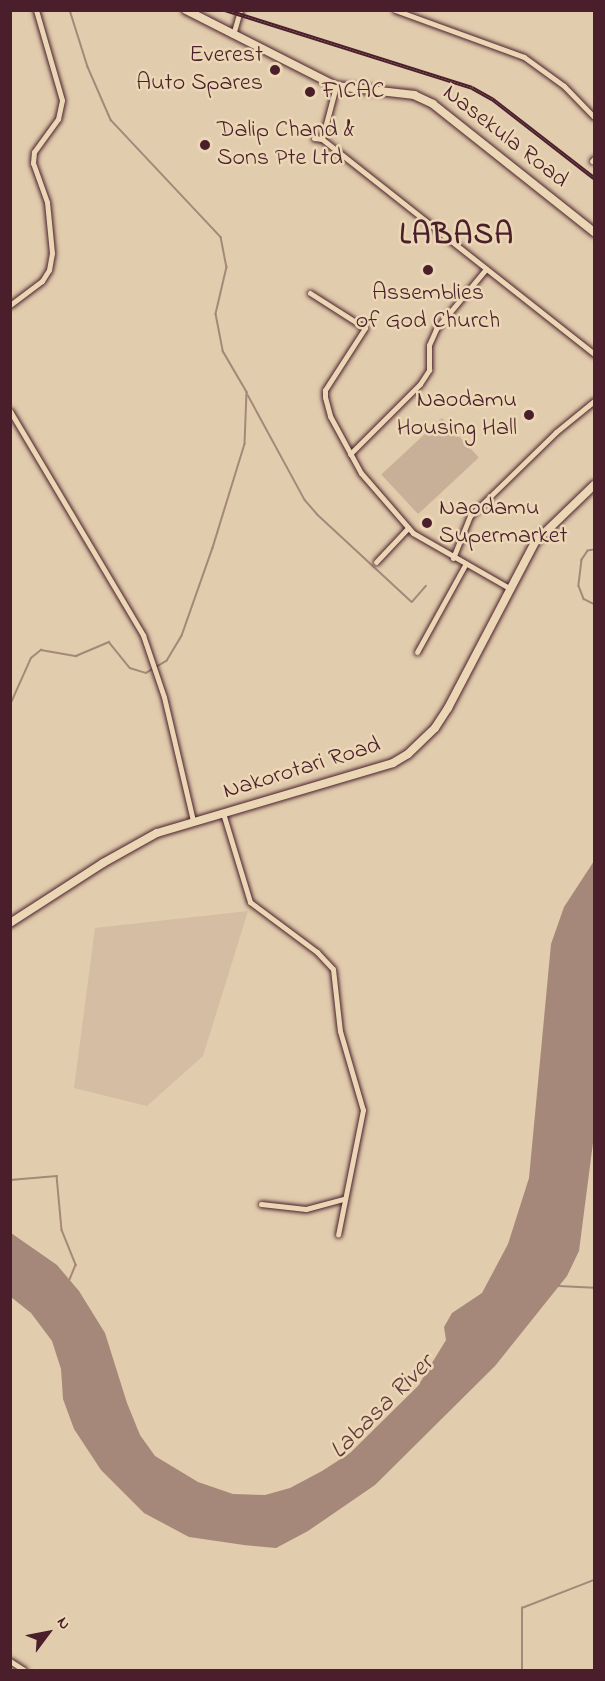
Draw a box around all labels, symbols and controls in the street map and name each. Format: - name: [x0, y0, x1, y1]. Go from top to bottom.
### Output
- place label: Everest Auto Spares: [136, 42, 263, 98]
- marker: Everest Auto Spares: [268, 63, 282, 77]
- place label: FICAC: [322, 78, 384, 106]
- street label: Nasekula Road: [436, 79, 574, 195]
- marker: FICAC: [303, 85, 317, 99]
- place label: Dalip Chand & Sons Pte Ltd: [217, 117, 355, 173]
- marker: Dalip Chand & Sons Pte Ltd: [198, 138, 212, 152]
- district label: LABASA: [400, 218, 514, 254]
- marker: Assemblies of God Church: [421, 263, 435, 277]
- place label: Assemblies of God Church: [356, 280, 500, 336]
- place label: Naodamu Housing Hall: [397, 387, 517, 443]
- marker: Naodamu Housing Hall: [522, 408, 536, 422]
- place label: Naodamu Supermarket: [439, 495, 568, 551]
- marker: Naodamu Supermarket: [420, 516, 434, 530]
- street label: Nakorotari Road: [220, 731, 384, 807]
- water label: Labasa River: [324, 1349, 442, 1467]
- north arrow: [18, 1603, 78, 1663]
- text: N: [50, 1613, 76, 1634]

